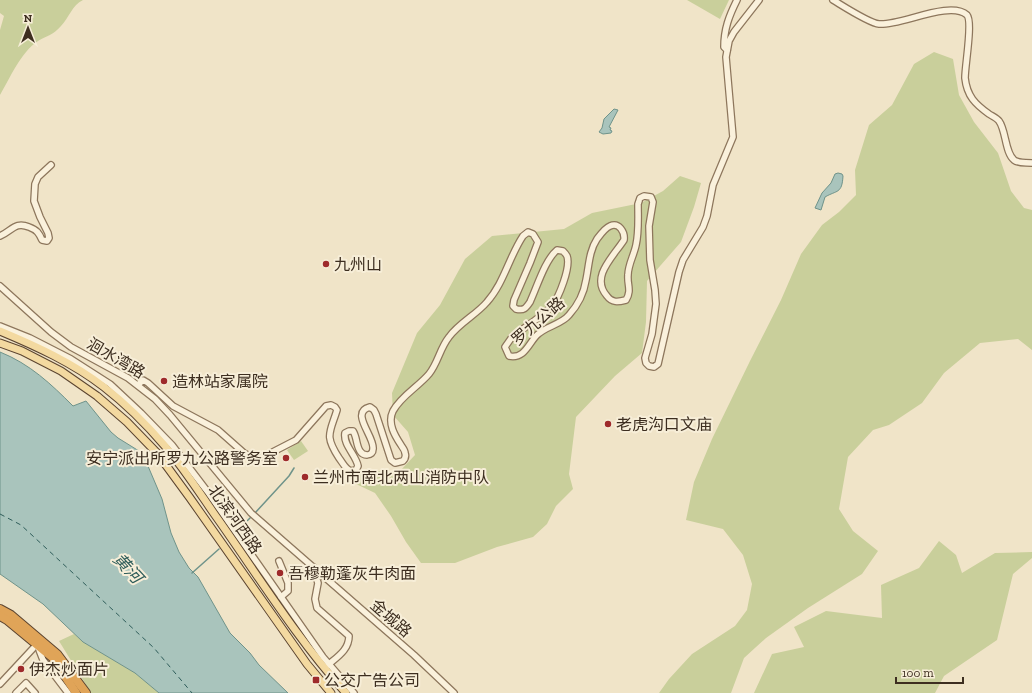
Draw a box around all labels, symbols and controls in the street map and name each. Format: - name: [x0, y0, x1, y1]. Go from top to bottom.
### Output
- north arrow: [8, 8, 48, 48]
- text: N: [24, 12, 33, 25]
- place label: 九州山: [334, 255, 382, 274]
- marker: 九州山: [321, 259, 331, 269]
- street label: 罗九公路: [508, 293, 568, 349]
- street label: 洄水湾路: [84, 334, 148, 382]
- place label: 造林站家属院: [172, 372, 268, 391]
- marker: 造林站家属院: [159, 376, 169, 386]
- place label: 老虎沟口文庙: [616, 415, 712, 434]
- marker: 老虎沟口文庙: [603, 419, 613, 429]
- place label: 安宁派出所罗九公路警务室: [86, 449, 278, 468]
- marker: 安宁派出所罗九公路警务室: [281, 453, 291, 463]
- place label: 兰州市南北两山消防中队: [313, 468, 489, 487]
- marker: 兰州市南北两山消防中队: [300, 472, 310, 482]
- street label: 北滨河西路: [204, 481, 266, 557]
- water label: 黄河: [109, 549, 149, 589]
- place label: 吾穆勒蓬灰牛肉面: [288, 564, 416, 583]
- marker: 吾穆勒蓬灰牛肉面: [275, 568, 285, 578]
- street label: 金城路: [367, 595, 415, 641]
- scale bar: [896, 659, 963, 685]
- place label: 伊杰炒面片: [29, 660, 109, 679]
- marker: 伊杰炒面片: [16, 664, 26, 674]
- text: 100 m: [902, 666, 934, 680]
- place label: 公交广告公司: [324, 671, 420, 690]
- marker: 公交广告公司: [311, 675, 321, 685]

